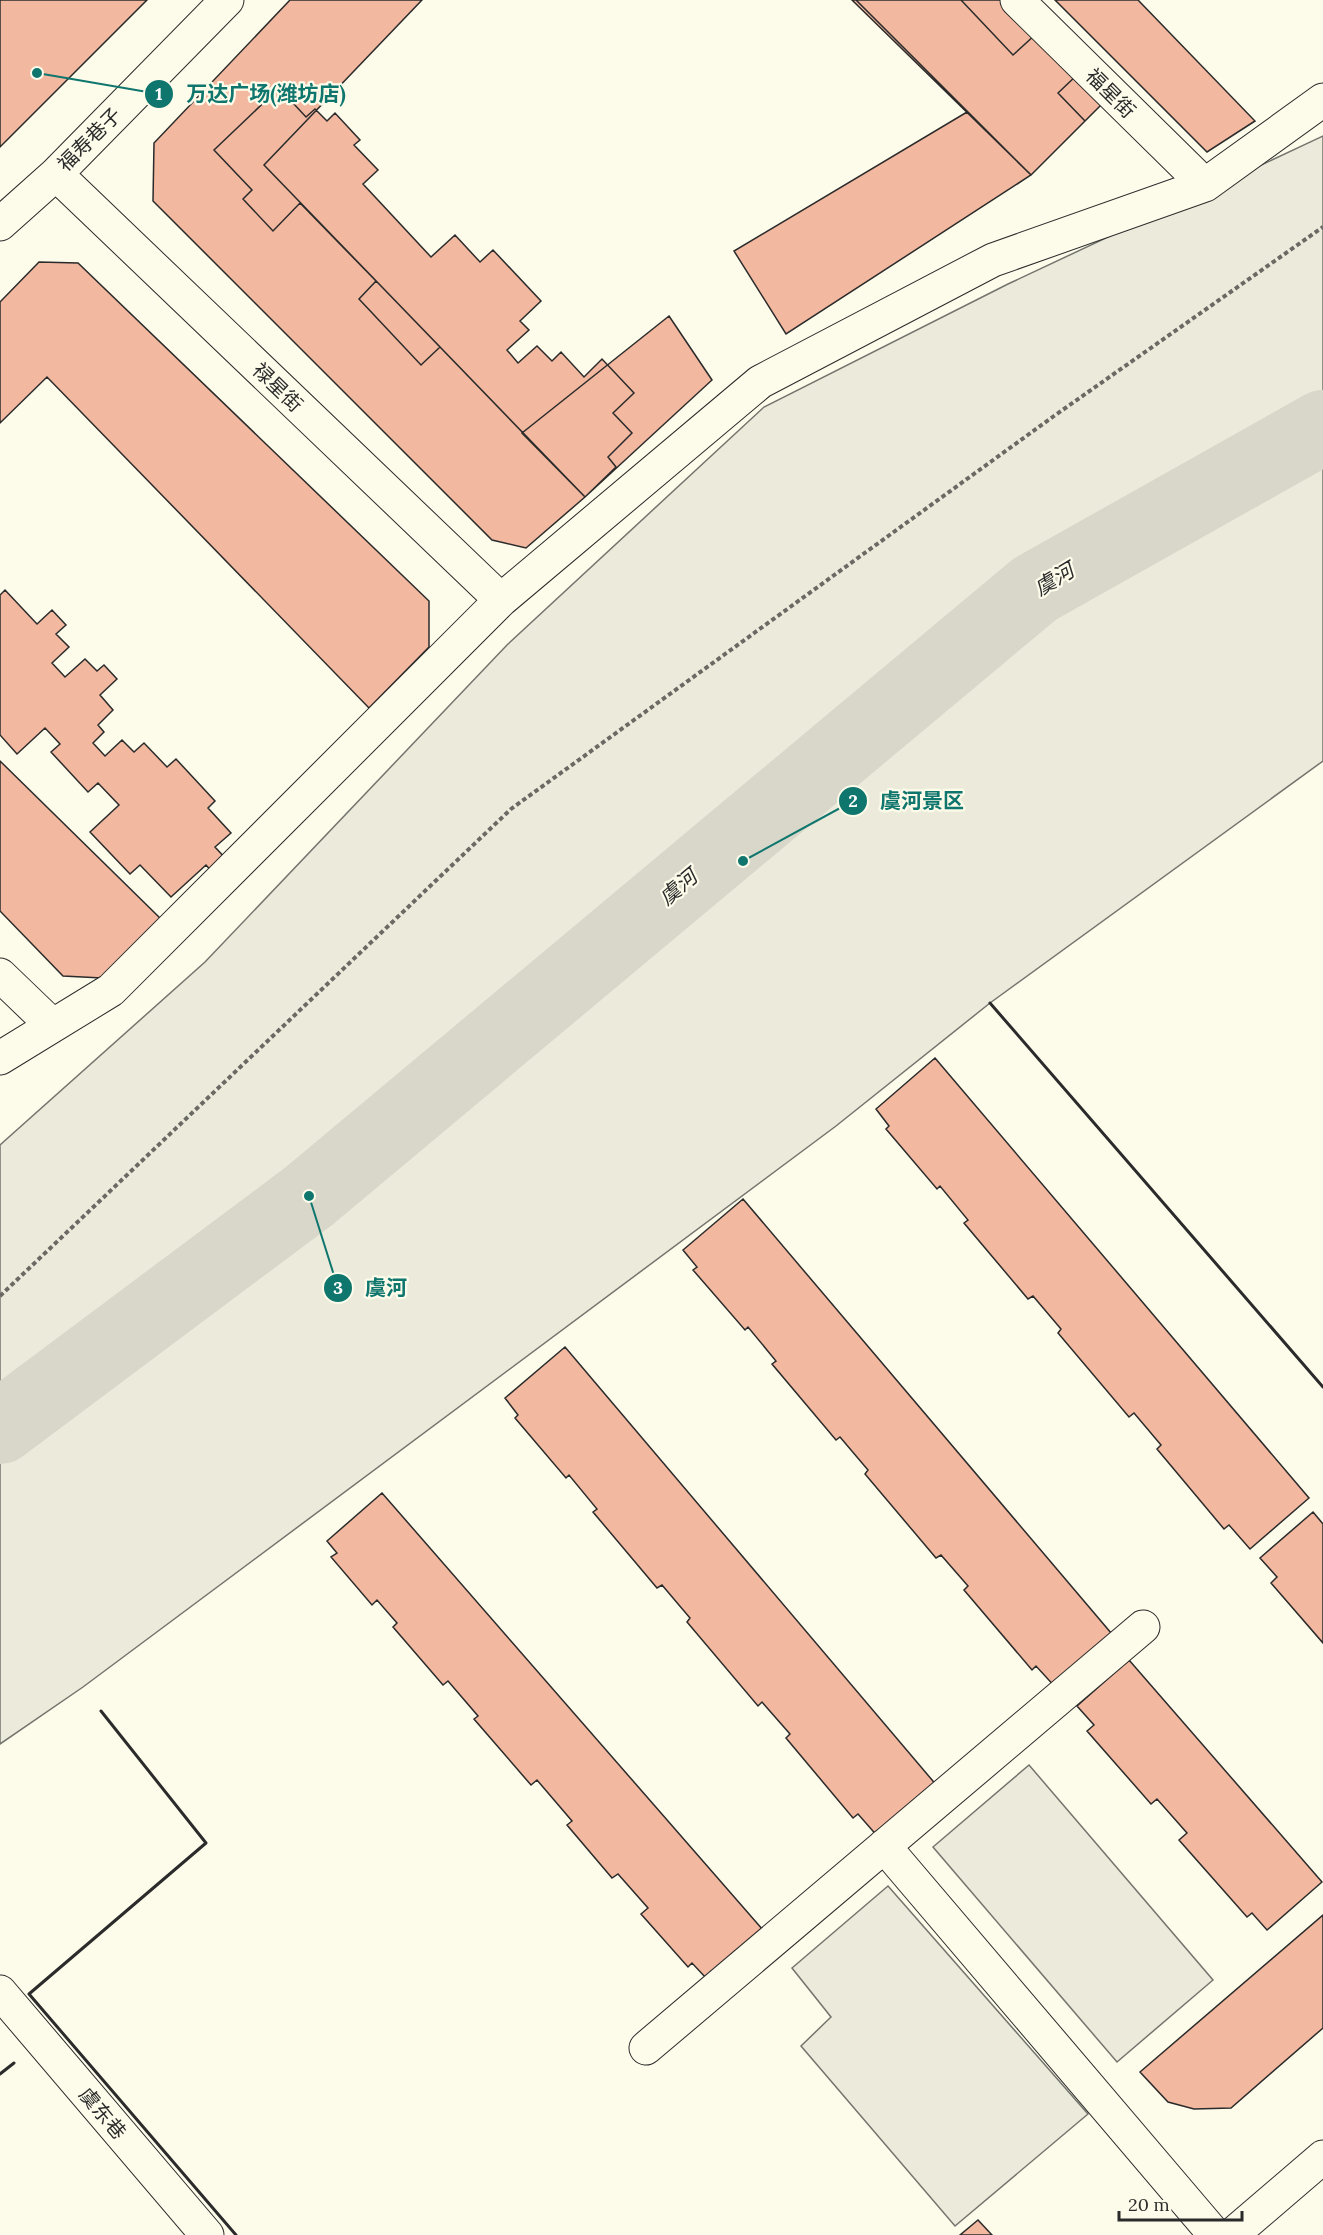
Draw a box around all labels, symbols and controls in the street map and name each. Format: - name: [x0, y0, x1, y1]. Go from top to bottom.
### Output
- street label: 福星街: [1081, 63, 1141, 123]
- callout: 万达广场(潍坊店): [144, 74, 358, 113]
- text: 万达广场(潍坊店): [186, 80, 346, 107]
- text: 1: [155, 82, 163, 105]
- street label: 福寿巷子: [52, 102, 126, 176]
- street label: 禄星街: [248, 357, 308, 417]
- water label: 虞河: [1029, 555, 1082, 601]
- callout: 虞河景区: [838, 781, 976, 820]
- text: 虞河景区: [880, 787, 964, 814]
- text: 2: [848, 789, 858, 812]
- water label: 虞河: [653, 861, 706, 911]
- callout: 虞河: [323, 1268, 419, 1307]
- text: 虞河: [365, 1274, 407, 1301]
- text: 3: [333, 1276, 343, 1299]
- street label: 虞东巷: [74, 2082, 132, 2144]
- scale bar: [1119, 2184, 1242, 2222]
- text: 20 m: [1128, 2193, 1170, 2216]

